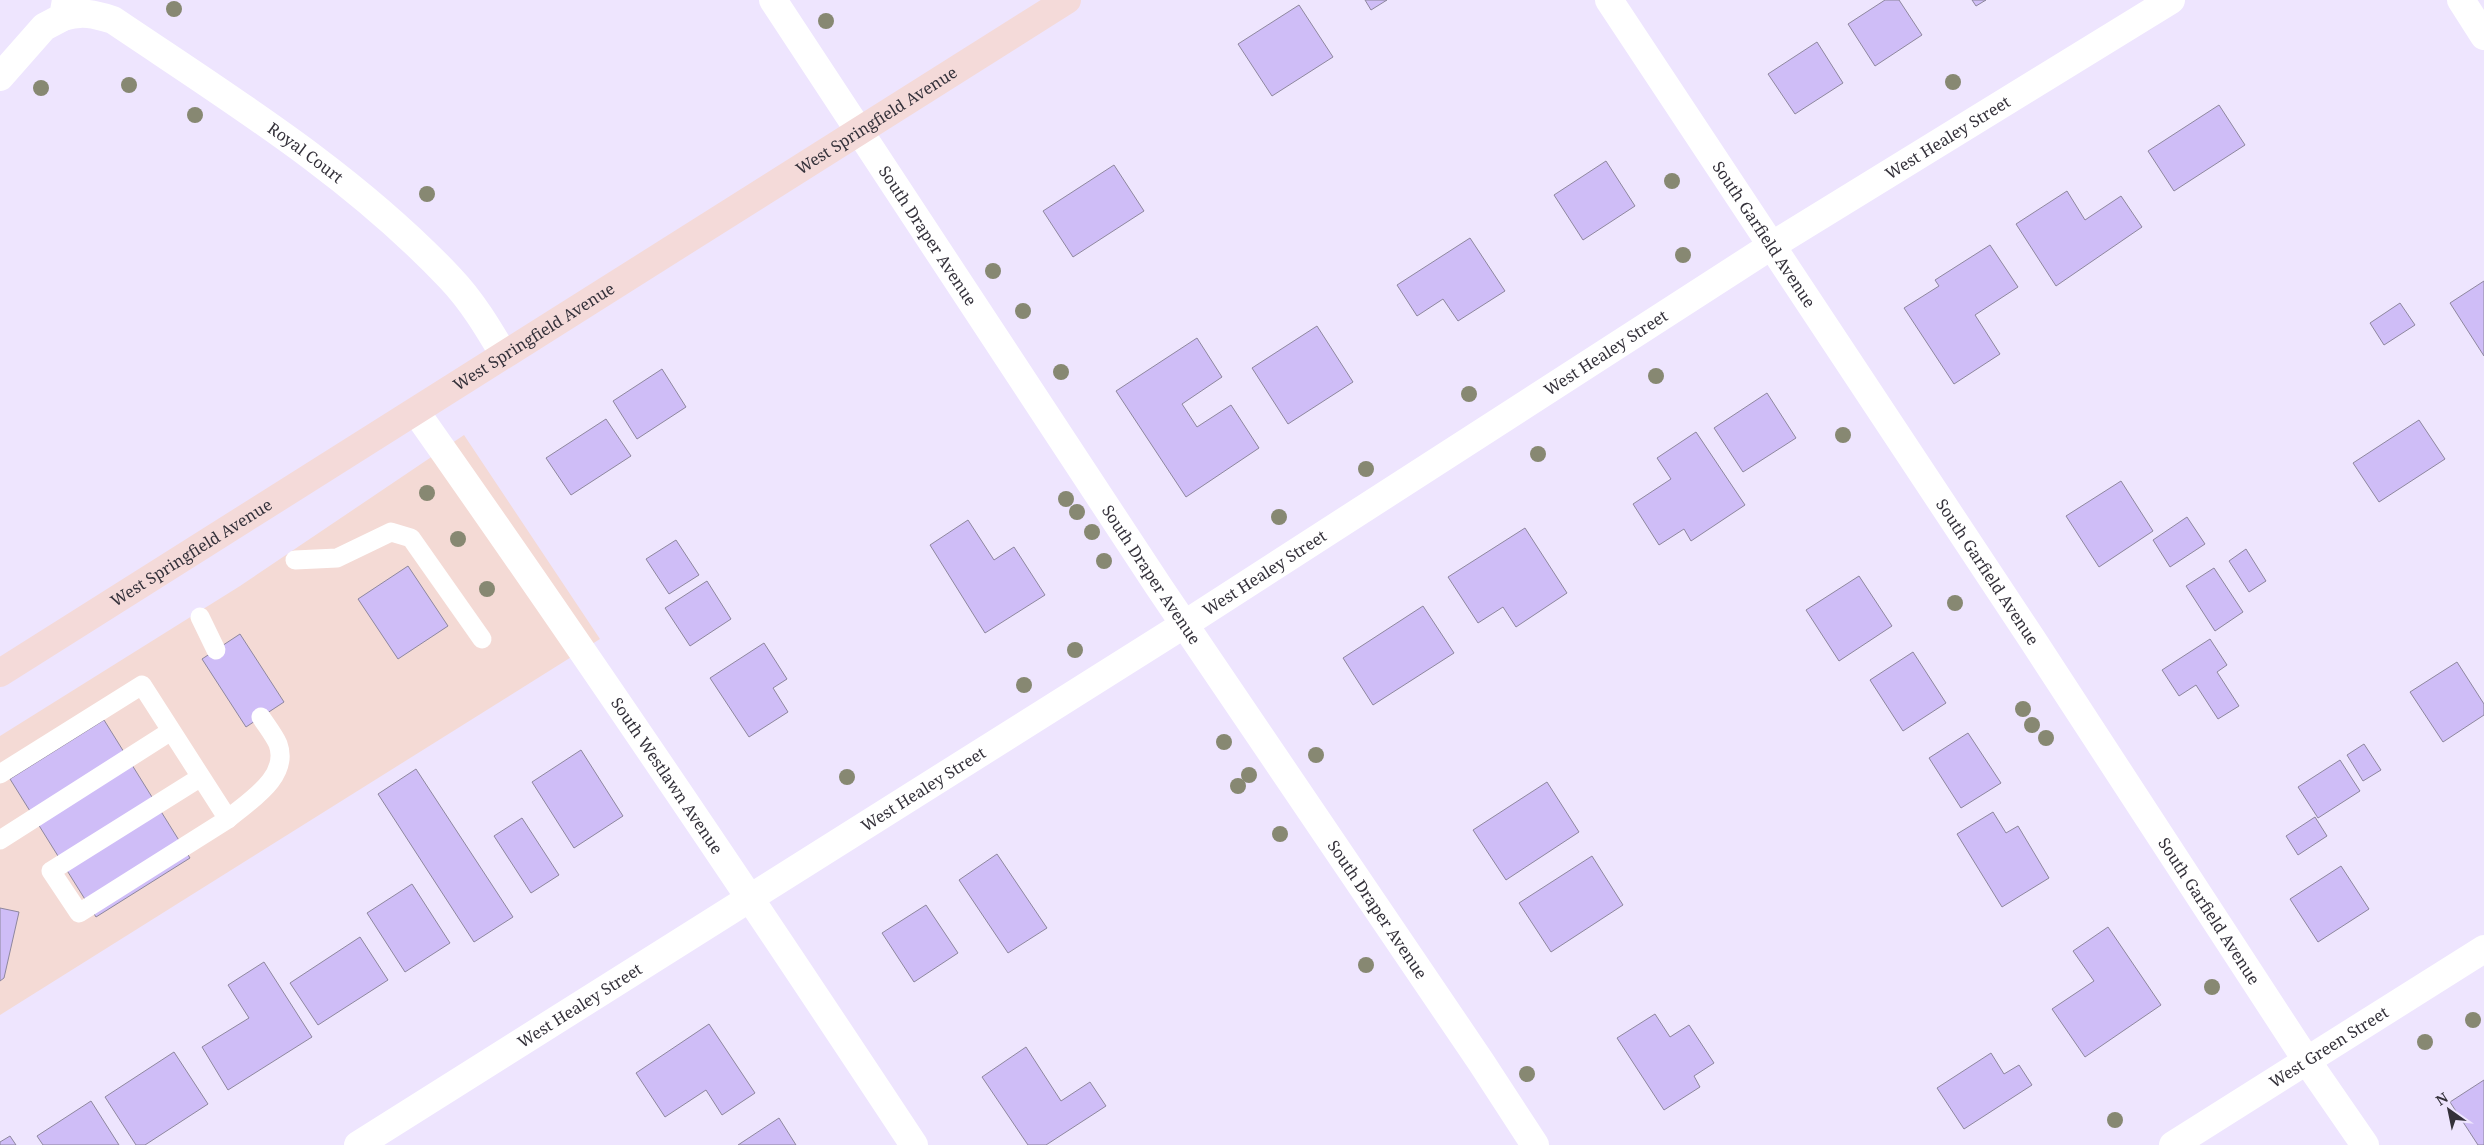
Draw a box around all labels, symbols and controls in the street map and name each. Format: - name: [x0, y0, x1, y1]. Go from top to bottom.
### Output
- street label: West Springfield Avenue: [791, 61, 961, 179]
- street label: West Healey Street: [1881, 90, 2015, 184]
- street label: Royal Court: [263, 117, 348, 188]
- street label: South Garfield Avenue: [1708, 157, 1821, 312]
- street label: South Draper Avenue: [874, 161, 982, 310]
- street label: West Springfield Avenue: [449, 277, 619, 396]
- street label: West Healey Street: [1540, 304, 1672, 401]
- street label: West Springfield Avenue: [106, 493, 276, 612]
- street label: South Garfield Avenue: [1931, 494, 2044, 650]
- street label: South Draper Avenue: [1097, 501, 1206, 649]
- street label: West Healey Street: [1198, 525, 1331, 621]
- street label: South Westlawn Avenue: [606, 693, 728, 858]
- street label: West Healey Street: [857, 741, 990, 836]
- street label: South Garfield Avenue: [2153, 833, 2265, 989]
- street label: South Draper Avenue: [1323, 836, 1432, 983]
- street label: West Healey Street: [513, 958, 646, 1053]
- street label: West Green Street: [2265, 1001, 2393, 1093]
- north arrow: [2424, 1085, 2474, 1135]
- text: N: [2432, 1088, 2451, 1110]

